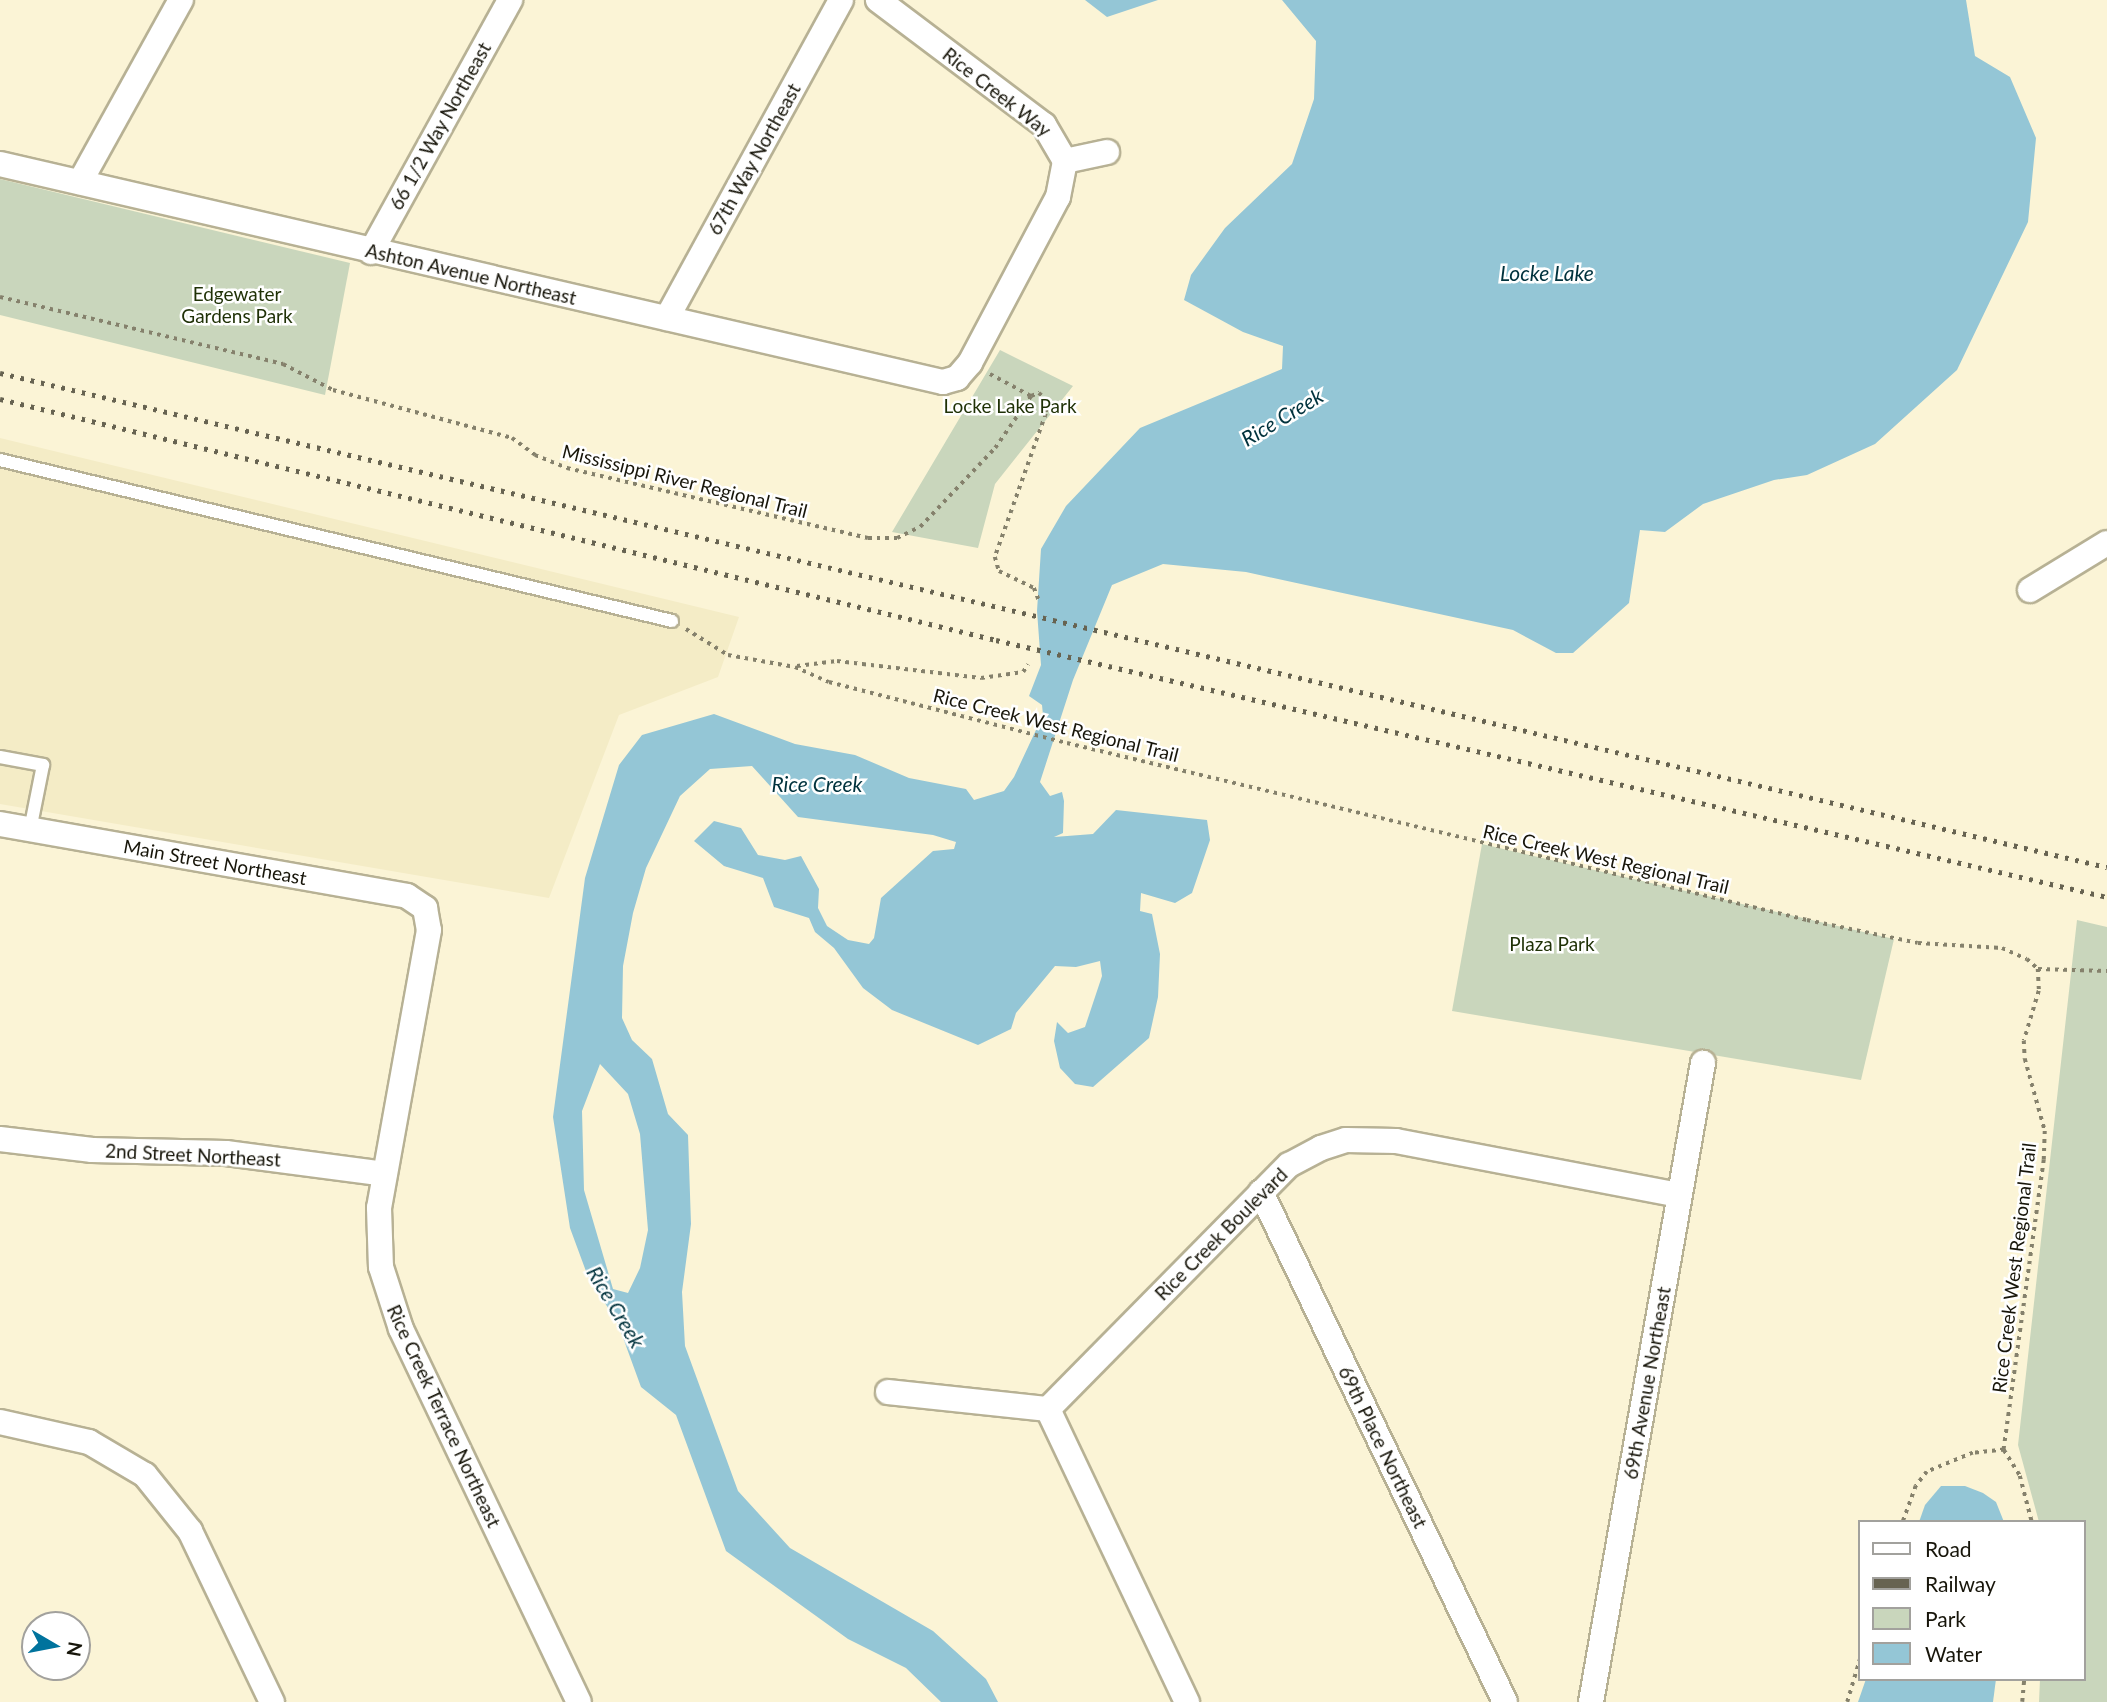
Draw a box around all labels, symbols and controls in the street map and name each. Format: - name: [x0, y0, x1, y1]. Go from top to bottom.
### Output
- street label: 66 1/2 Way Northeast: [384, 38, 496, 214]
- street label: Rice Creek Way: [938, 43, 1056, 141]
- street label: 67th Way Northeast: [703, 79, 805, 239]
- street label: Ashton Avenue Northeast: [363, 239, 579, 309]
- water label: Locke Lake: [1500, 260, 1594, 286]
- park label: Edgewater Gardens Park: [181, 283, 293, 327]
- water label: Rice Creek: [1236, 383, 1328, 451]
- park label: Locke Lake Park: [943, 395, 1077, 417]
- street label: Mississippi River Regional Trail: [560, 439, 810, 523]
- street label: Rice Creek West Regional Trail: [931, 683, 1181, 767]
- water label: Rice Creek: [771, 771, 863, 797]
- street label: Rice Creek West Regional Trail: [1480, 819, 1732, 899]
- street label: Main Street Northeast: [122, 835, 308, 889]
- park label: Plaza Park: [1509, 933, 1595, 955]
- street label: 2nd Street Northeast: [105, 1139, 281, 1171]
- street label: Rice Creek West Regional Trail: [1987, 1141, 2041, 1395]
- street label: Rice Creek Boulevard: [1150, 1163, 1292, 1305]
- water label: Rice Creek: [582, 1261, 650, 1353]
- street label: 69th Avenue Northeast: [1619, 1285, 1675, 1481]
- street label: Rice Creek Terrace Northeast: [382, 1301, 506, 1531]
- street label: 69th Place Northeast: [1334, 1362, 1432, 1532]
- legend: [1858, 1520, 2086, 1681]
- text: Road: [1925, 1536, 1972, 1561]
- text: Railway: [1925, 1571, 1996, 1596]
- text: Park: [1925, 1606, 1966, 1631]
- north arrow: [21, 1611, 91, 1681]
- text: N: [63, 1640, 88, 1659]
- text: Water: [1925, 1641, 1982, 1666]

